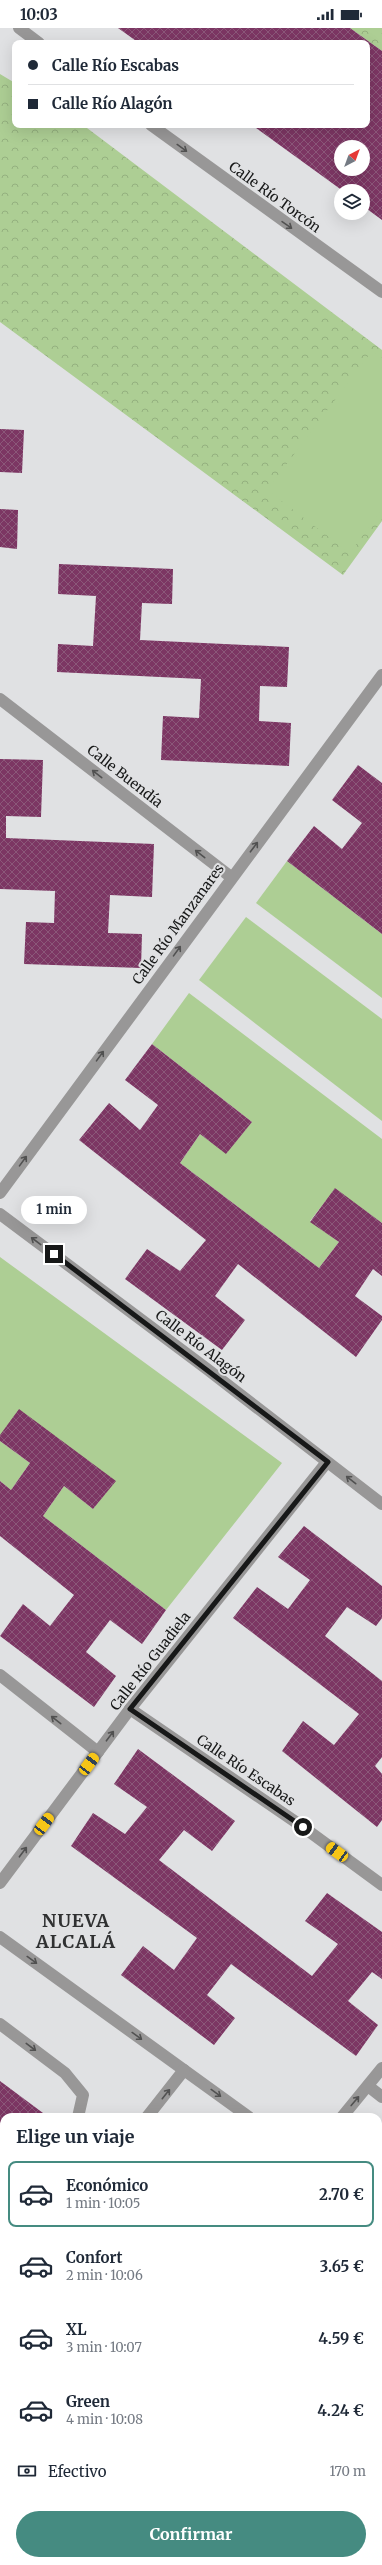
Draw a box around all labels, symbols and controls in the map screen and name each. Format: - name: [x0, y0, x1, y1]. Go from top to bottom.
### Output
- text: 10:03: [20, 5, 58, 24]
- text: Calle Río Escabas: [52, 56, 179, 75]
- text: Calle Río Alagón: [52, 94, 173, 113]
- north arrow: [334, 140, 370, 176]
- map controls: [334, 140, 370, 220]
- one-way arrow: [177, 144, 188, 152]
- street label: Calle Río Torcón: [225, 158, 325, 236]
- button: layers: [334, 184, 370, 220]
- one-way arrow: [281, 221, 292, 229]
- street label: Calle Buendía: [83, 741, 167, 812]
- one-way arrow: [92, 770, 103, 778]
- one-way arrow: [250, 841, 258, 852]
- one-way arrow: [195, 849, 206, 858]
- street label: Calle Río Manzanares: [128, 860, 228, 988]
- one-way arrow: [173, 946, 181, 957]
- one-way arrow: [96, 1051, 104, 1062]
- one-way arrow: [19, 1156, 27, 1167]
- callout: 1 min: [21, 1196, 87, 1224]
- text: 1 min: [36, 1201, 72, 1218]
- one-way arrow: [30, 1237, 41, 1245]
- route end: [45, 1245, 63, 1263]
- street label: Calle Río Alagón: [152, 1306, 250, 1386]
- one-way arrow: [346, 1476, 357, 1485]
- street label: Calle Río Guadiela: [106, 1608, 194, 1714]
- one-way arrow: [50, 1715, 61, 1724]
- street label: Calle Río Escabas: [193, 1730, 299, 1810]
- one-way arrow: [105, 1731, 114, 1742]
- car: [77, 1751, 101, 1777]
- car: [32, 1811, 56, 1837]
- route start: [294, 1818, 312, 1836]
- car: [324, 1840, 350, 1864]
- one-way arrow: [19, 1846, 28, 1857]
- district label: NUEVA ALCALÁ: [35, 1909, 116, 1953]
- one-way arrow: [26, 1956, 37, 1964]
- one-way arrow: [131, 2032, 142, 2040]
- one-way arrow: [25, 2043, 36, 2052]
- one-way arrow: [161, 2088, 170, 2099]
- one-way arrow: [210, 2089, 221, 2097]
- one-way arrow: [350, 2096, 359, 2107]
- text: Elige un viaje: [16, 2125, 135, 2148]
- icon: car: [18, 2176, 54, 2212]
- text: Económico: [66, 2176, 148, 2195]
- text: 2.70 €: [319, 2185, 364, 2204]
- text: 1 min · 10:05: [66, 2195, 140, 2212]
- icon: car: [18, 2248, 54, 2284]
- text: Confort: [66, 2248, 123, 2267]
- text: 3.65 €: [320, 2257, 364, 2276]
- text: 2 min · 10:06: [66, 2267, 143, 2284]
- icon: car: [18, 2320, 54, 2356]
- text: XL: [66, 2320, 87, 2339]
- text: 4.59 €: [318, 2329, 364, 2348]
- text: 3 min · 10:07: [66, 2339, 142, 2356]
- icon: car: [18, 2392, 54, 2428]
- text: Green: [66, 2392, 110, 2411]
- text: 4.24 €: [317, 2401, 364, 2420]
- text: 4 min · 10:08: [66, 2411, 143, 2428]
- icon: cash: [16, 2460, 38, 2482]
- text: Efectivo: [48, 2462, 106, 2481]
- text: 170 m: [329, 2463, 366, 2480]
- button: Confirmar: [16, 2511, 366, 2557]

